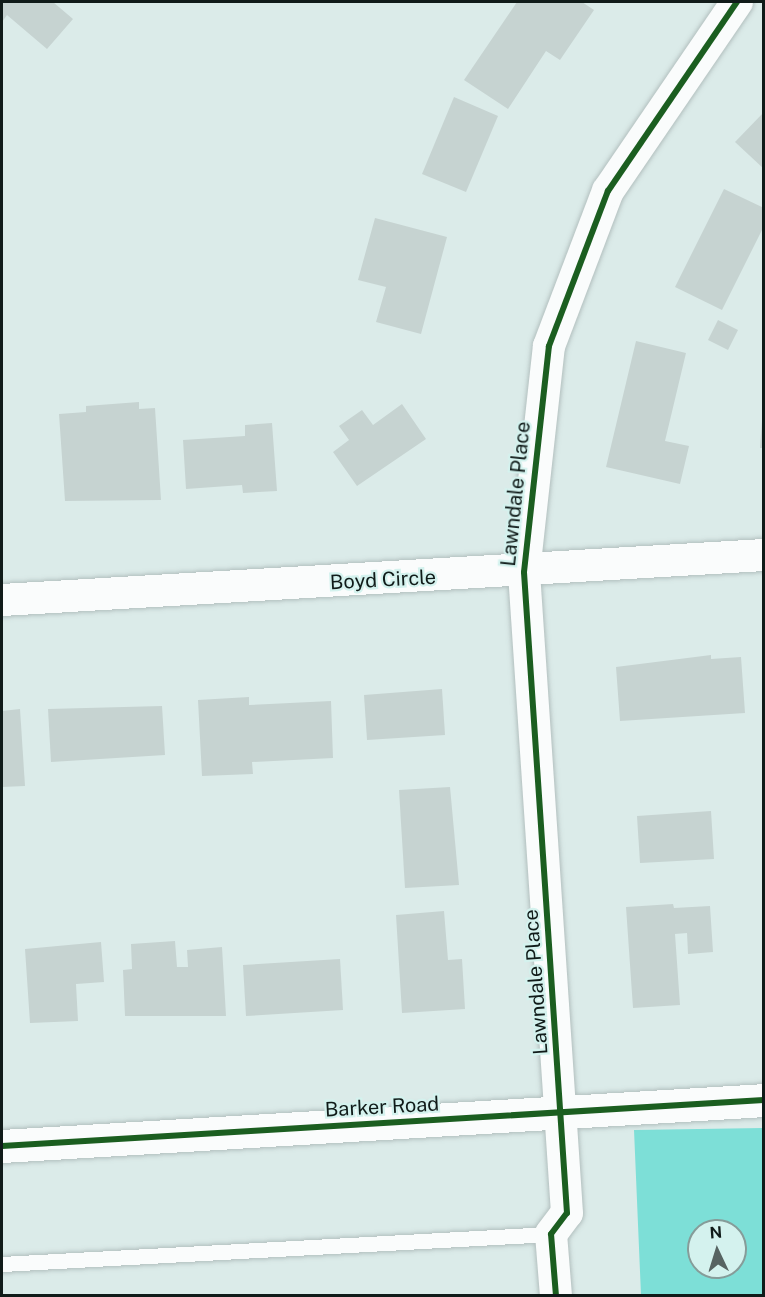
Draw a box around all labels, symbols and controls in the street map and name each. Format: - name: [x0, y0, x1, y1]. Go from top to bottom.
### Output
- street label: Lawndale Place: [496, 420, 536, 568]
- street label: Boyd Circle: [329, 565, 437, 595]
- street label: Lawndale Place: [519, 908, 553, 1056]
- street label: Barker Road: [324, 1092, 440, 1122]
- north arrow: [687, 1219, 747, 1279]
- text: N: [709, 1223, 723, 1242]

